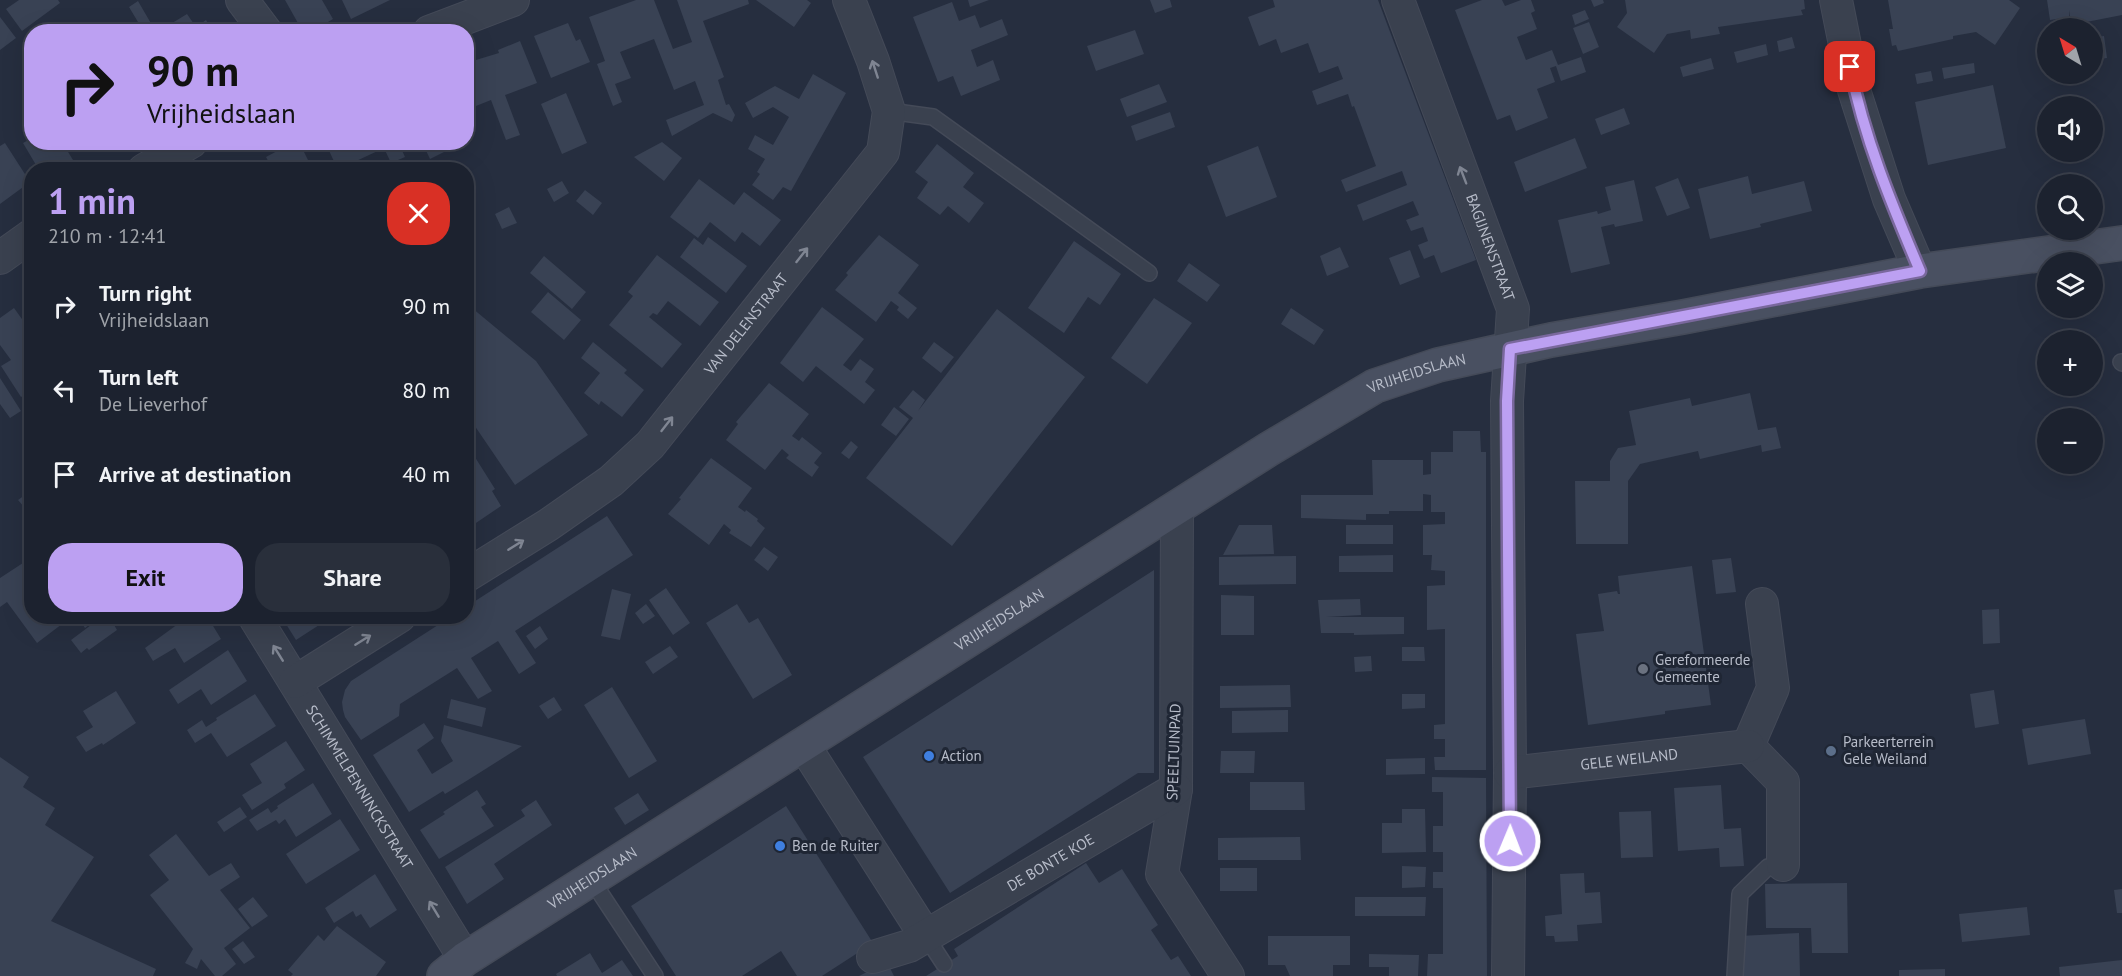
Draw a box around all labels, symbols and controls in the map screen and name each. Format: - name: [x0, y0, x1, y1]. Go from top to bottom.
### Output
- north arrow: [2037, 18, 2103, 84]
- map controls: [2037, 18, 2103, 474]
- pin: [1824, 41, 1875, 92]
- text: 90 m: [147, 43, 239, 98]
- icon: right: [48, 48, 126, 126]
- icon: arrive: [1833, 50, 1866, 83]
- one-way arrow: [869, 60, 880, 79]
- text: Vrijheidslaan: [147, 96, 296, 130]
- button: sound: [2037, 96, 2103, 162]
- one-way arrow: [1457, 166, 1468, 185]
- button: search: [2037, 174, 2103, 240]
- text: 1 min: [48, 177, 136, 224]
- button: close: [387, 182, 450, 245]
- street label: BAGIJNENSTRAAT: [1462, 191, 1519, 304]
- text: 210 m · 12:41: [48, 223, 166, 249]
- one-way arrow: [795, 247, 808, 263]
- button: layers: [2037, 252, 2103, 318]
- street label: VAN DELENSTRAAT: [699, 269, 792, 379]
- text: Turn right: [99, 279, 191, 307]
- icon: right: [48, 290, 81, 323]
- text: 90 m: [402, 292, 450, 320]
- text: Vrijheidslaan: [99, 307, 209, 333]
- button: +: [2037, 330, 2103, 396]
- street label: VRIJHEIDSLAAN: [1363, 349, 1467, 398]
- text: Turn left: [99, 363, 179, 391]
- icon: left: [48, 374, 81, 407]
- text: 80 m: [402, 376, 450, 404]
- text: De Lieverhof: [99, 391, 207, 417]
- button: −: [2037, 408, 2103, 474]
- one-way arrow: [661, 416, 674, 432]
- icon: arrive: [48, 458, 81, 491]
- text: Arrive at destination: [99, 460, 291, 488]
- text: 40 m: [402, 460, 450, 488]
- one-way arrow: [507, 538, 524, 550]
- button: Exit: [48, 543, 243, 612]
- button: Share: [255, 543, 450, 612]
- street label: VRIJHEIDSLAAN: [950, 584, 1047, 655]
- one-way arrow: [354, 633, 371, 645]
- one-way arrow: [271, 645, 284, 662]
- place label: Gereformeerde Gemeente: [1655, 650, 1750, 686]
- marker: Gereformeerde Gemeente: [1636, 662, 1650, 676]
- street label: SCHIMMELPENNINCKSTRAAT: [302, 701, 418, 873]
- street label: SPEELTUINPAD: [1162, 703, 1185, 801]
- place label: Parkeerterrein Gele Weiland: [1843, 732, 1934, 768]
- street label: GELE WEILAND: [1579, 744, 1679, 774]
- marker: Parkeerterrein Gele Weiland: [1824, 744, 1838, 758]
- place label: Action: [941, 746, 982, 765]
- marker: Action: [922, 749, 936, 763]
- position arrow: [1478, 809, 1542, 873]
- street label: DE BONTE KOE: [1003, 829, 1098, 895]
- place label: Ben de Ruiter: [792, 836, 879, 855]
- marker: Ben de Ruiter: [773, 839, 787, 853]
- street label: VRIJHEIDSLAAN: [543, 842, 640, 914]
- one-way arrow: [428, 901, 440, 918]

